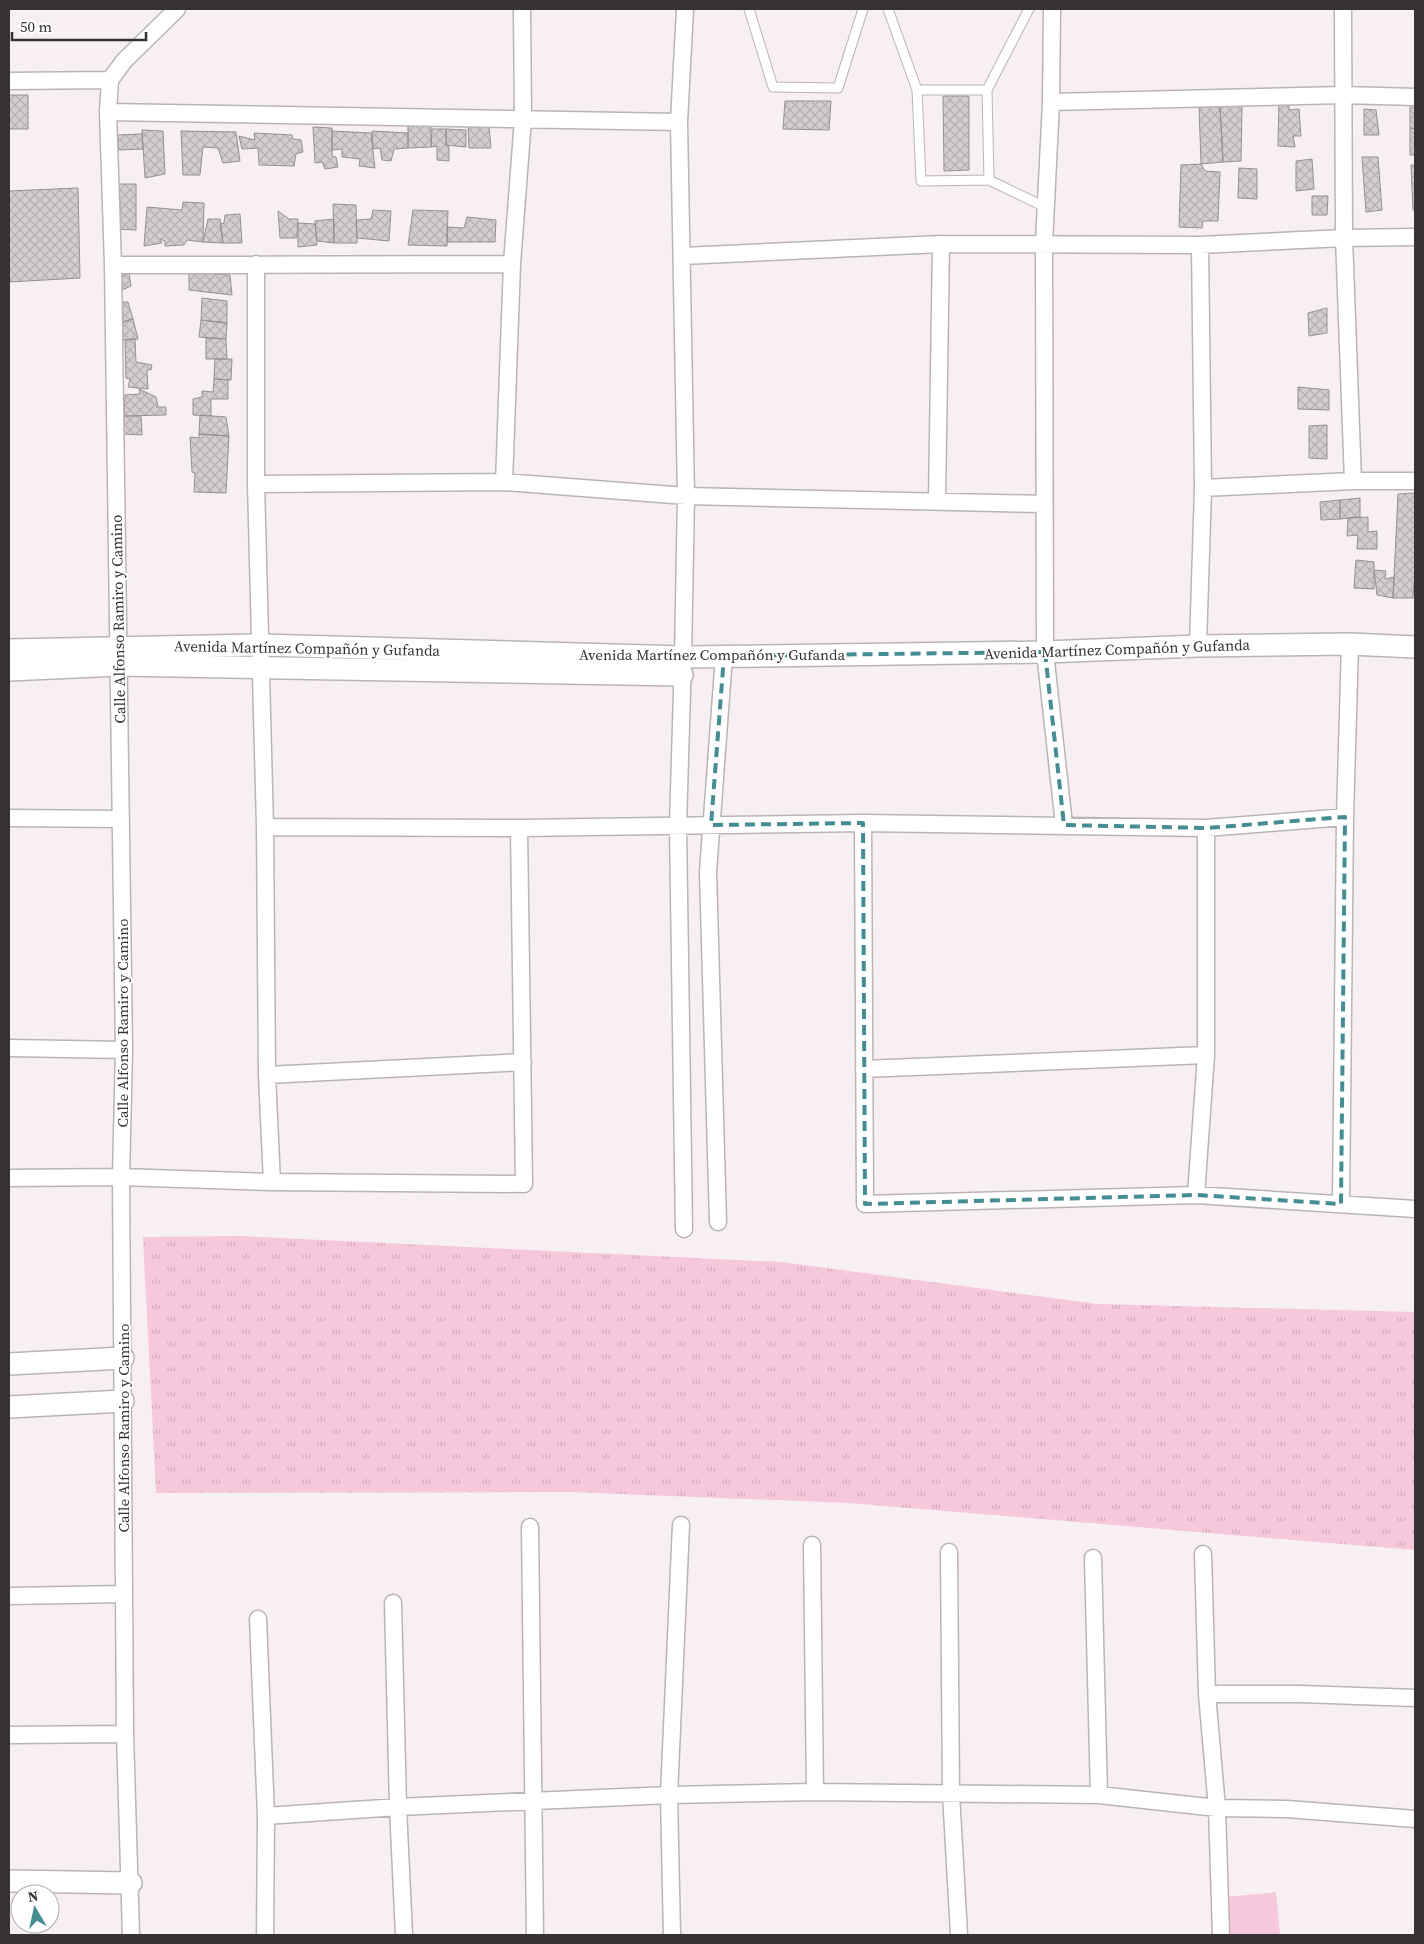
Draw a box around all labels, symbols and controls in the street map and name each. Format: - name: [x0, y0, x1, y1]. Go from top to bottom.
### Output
- scale bar: [12, 10, 146, 42]
- text: 50 m: [20, 16, 52, 37]
- street label: Calle Alfonso Ramiro y Camino: [106, 514, 130, 724]
- street label: Avenida Martínez Compañón y Gufanda: [984, 634, 1251, 664]
- street label: Avenida Martínez Compañón y Gufanda: [174, 635, 441, 661]
- street label: Avenida Martínez Compañón y Gufanda: [579, 644, 845, 665]
- street label: Calle Alfonso Ramiro y Camino: [112, 918, 133, 1128]
- street label: Calle Alfonso Ramiro y Camino: [113, 1323, 134, 1533]
- north arrow: [10, 1884, 60, 1934]
- text: N: [26, 1885, 40, 1907]

